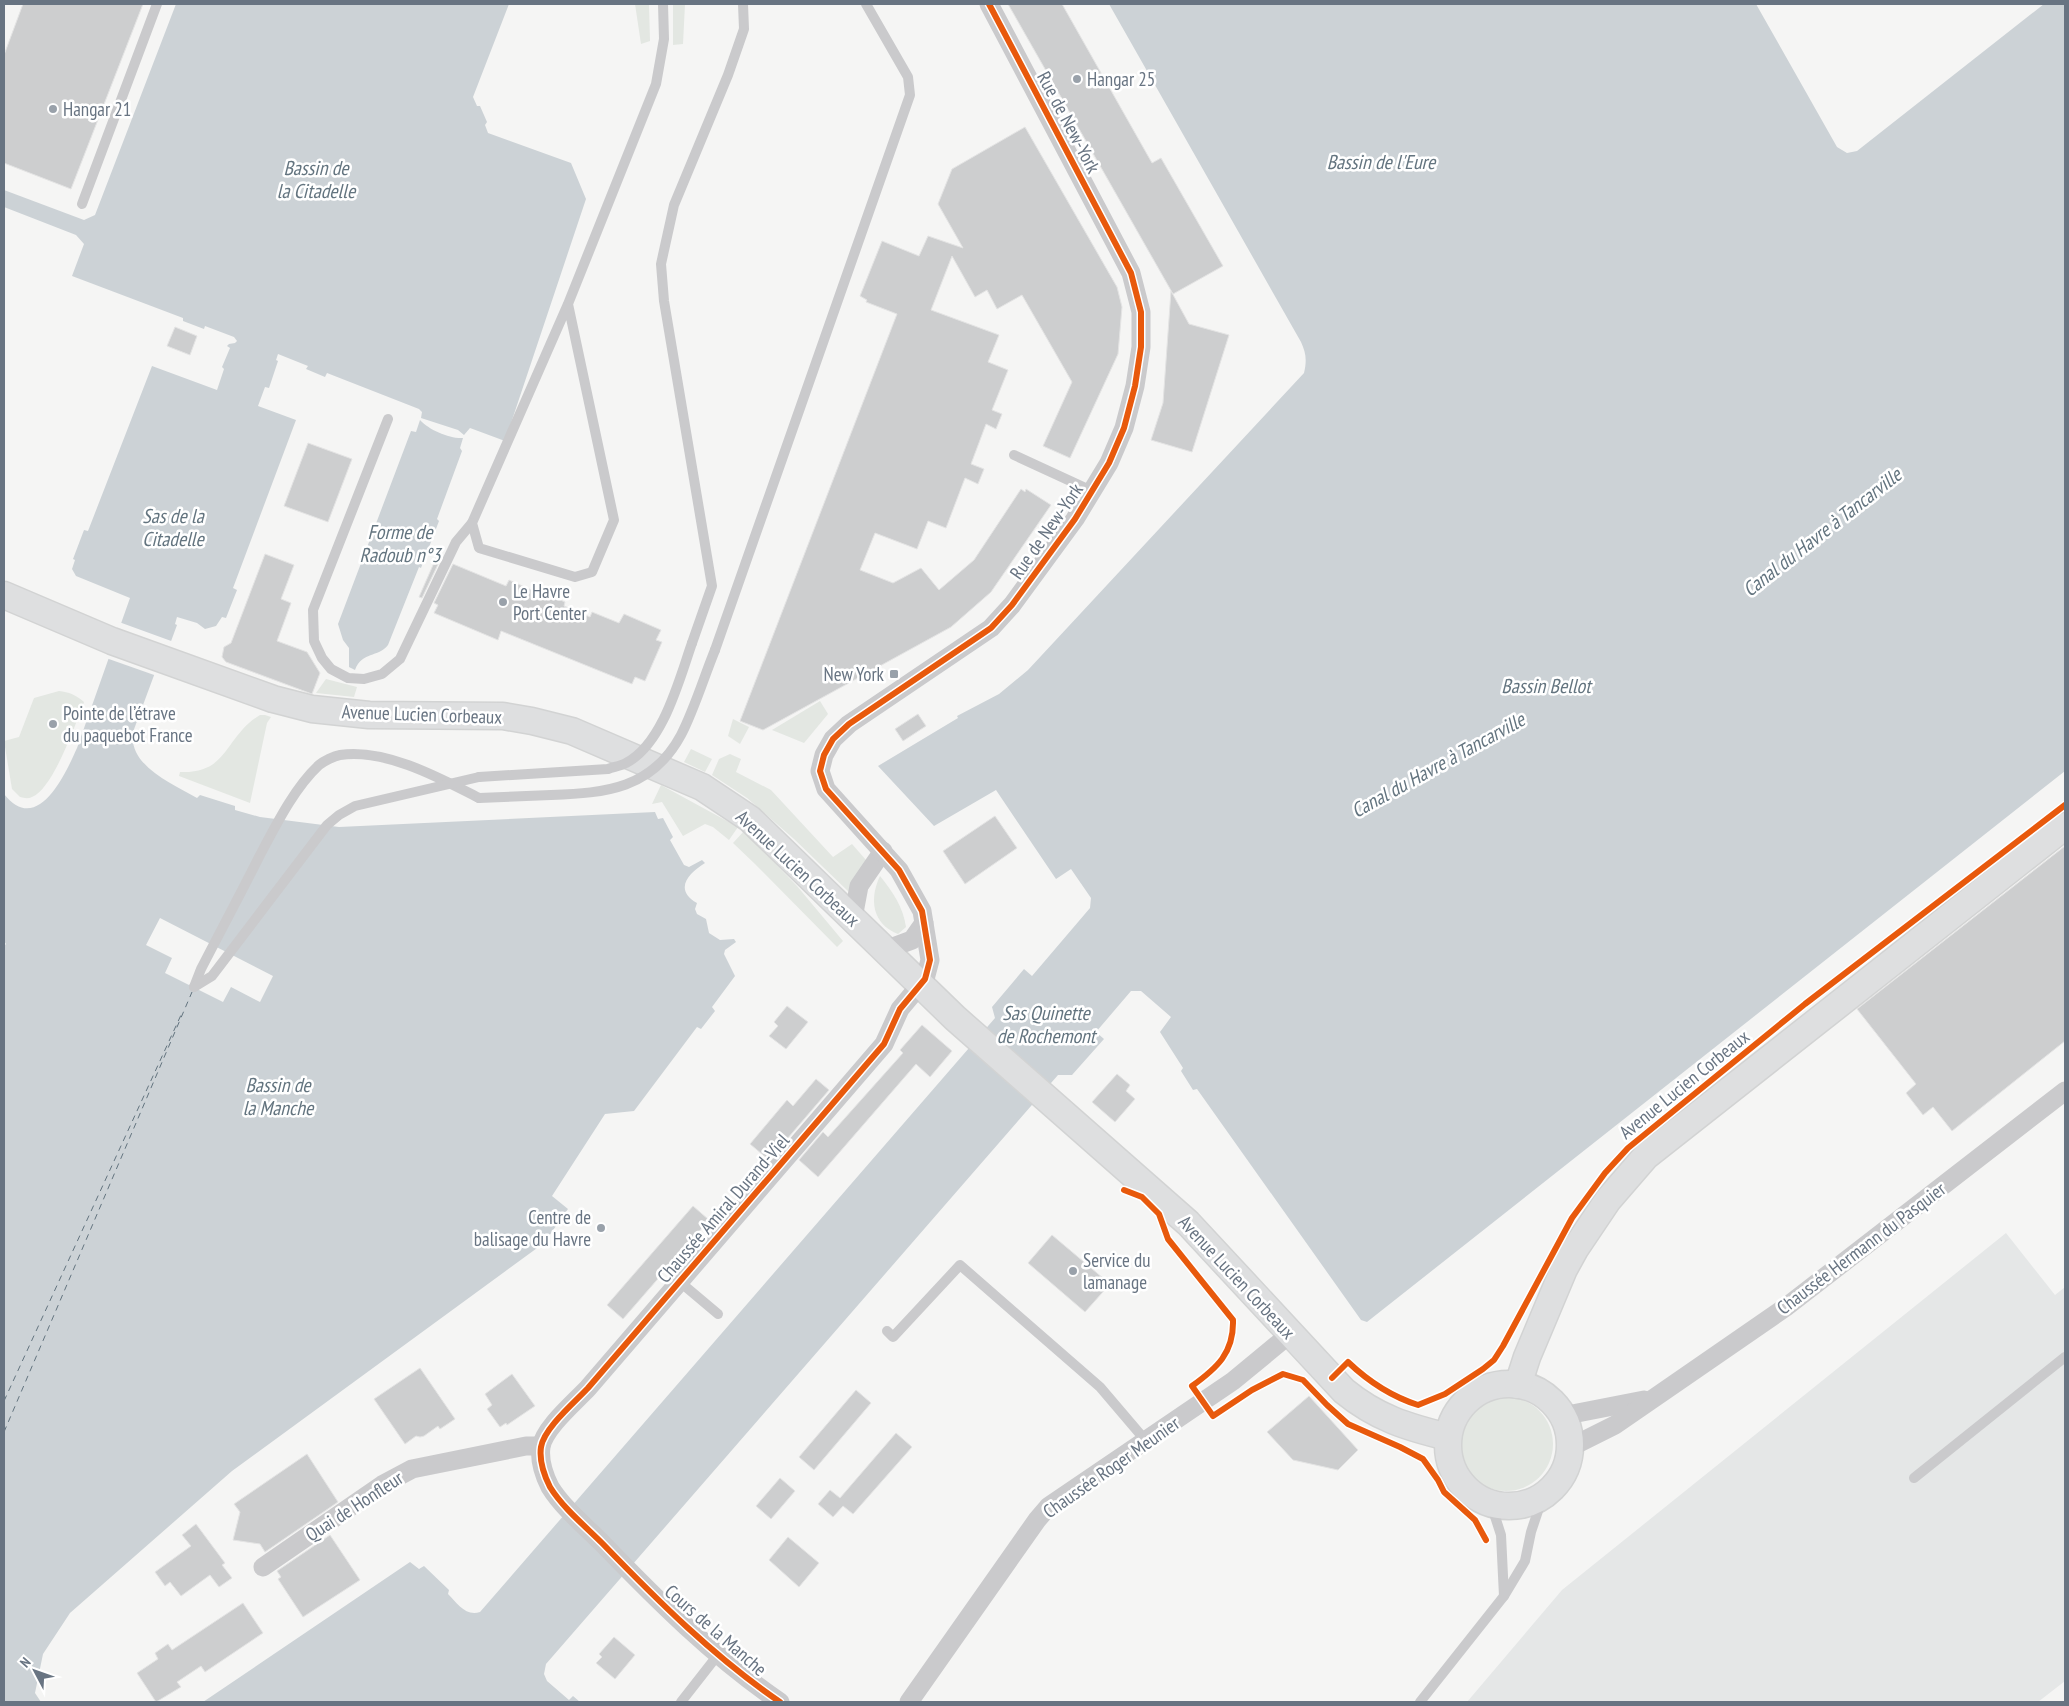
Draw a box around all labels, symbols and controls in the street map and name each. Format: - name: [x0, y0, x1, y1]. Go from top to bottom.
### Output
- street label: Rue de New-York: [1032, 67, 1106, 178]
- place label: Hangar 25: [1087, 67, 1155, 91]
- marker: Hangar 25: [1071, 73, 1083, 85]
- place label: Hangar 21: [63, 97, 131, 121]
- marker: Hangar 21: [47, 103, 59, 115]
- water label: Bassin de l'Eure: [1327, 149, 1437, 175]
- water label: Bassin de la Citadelle: [277, 155, 357, 204]
- water label: Canal du Havre à Tancarville: [1737, 461, 1908, 602]
- street label: Rue de New-York: [1004, 478, 1088, 584]
- water label: Sas de la Citadelle: [142, 503, 205, 552]
- water label: Forme de Radoub n°3: [359, 519, 443, 568]
- place label: Le Havre Port Center: [513, 579, 587, 625]
- marker: Le Havre Port Center: [497, 596, 509, 608]
- place label: New York: [824, 662, 885, 686]
- marker: New York: [888, 668, 900, 680]
- water label: Bassin Bellot: [1501, 673, 1593, 699]
- street label: Avenue Lucien Corbeaux: [341, 699, 503, 729]
- place label: Pointe de l’étrave du paquebot France: [63, 701, 193, 747]
- water label: Canal du Havre à Tancarville: [1347, 706, 1531, 824]
- marker: Pointe de l’étrave du paquebot France: [47, 718, 59, 730]
- street label: Avenue Lucien Corbeaux: [731, 805, 865, 932]
- water label: Sas Quinette de Rochemont: [997, 1000, 1098, 1049]
- street label: Avenue Lucien Corbeaux: [1614, 1024, 1754, 1144]
- water label: Bassin de la Manche: [243, 1072, 315, 1121]
- street label: Chaussée Amiral Durand-Viel: [652, 1128, 795, 1287]
- street label: Chaussée Hermann du Pasquier: [1772, 1176, 1951, 1319]
- place label: Centre de balisage du Havre: [474, 1205, 591, 1251]
- street label: Avenue Lucien Corbeaux: [1174, 1210, 1301, 1344]
- marker: Centre de balisage du Havre: [595, 1222, 607, 1234]
- place label: Service du lamanage: [1083, 1248, 1150, 1294]
- marker: Service du lamanage: [1067, 1265, 1079, 1277]
- street label: Chaussée Roger Meunier: [1038, 1411, 1184, 1523]
- street label: Quai de Honfleur: [301, 1465, 408, 1546]
- street label: Cours de la Manche: [660, 1579, 772, 1681]
- north arrow: [10, 1646, 60, 1696]
- text: N: [16, 1654, 34, 1671]

